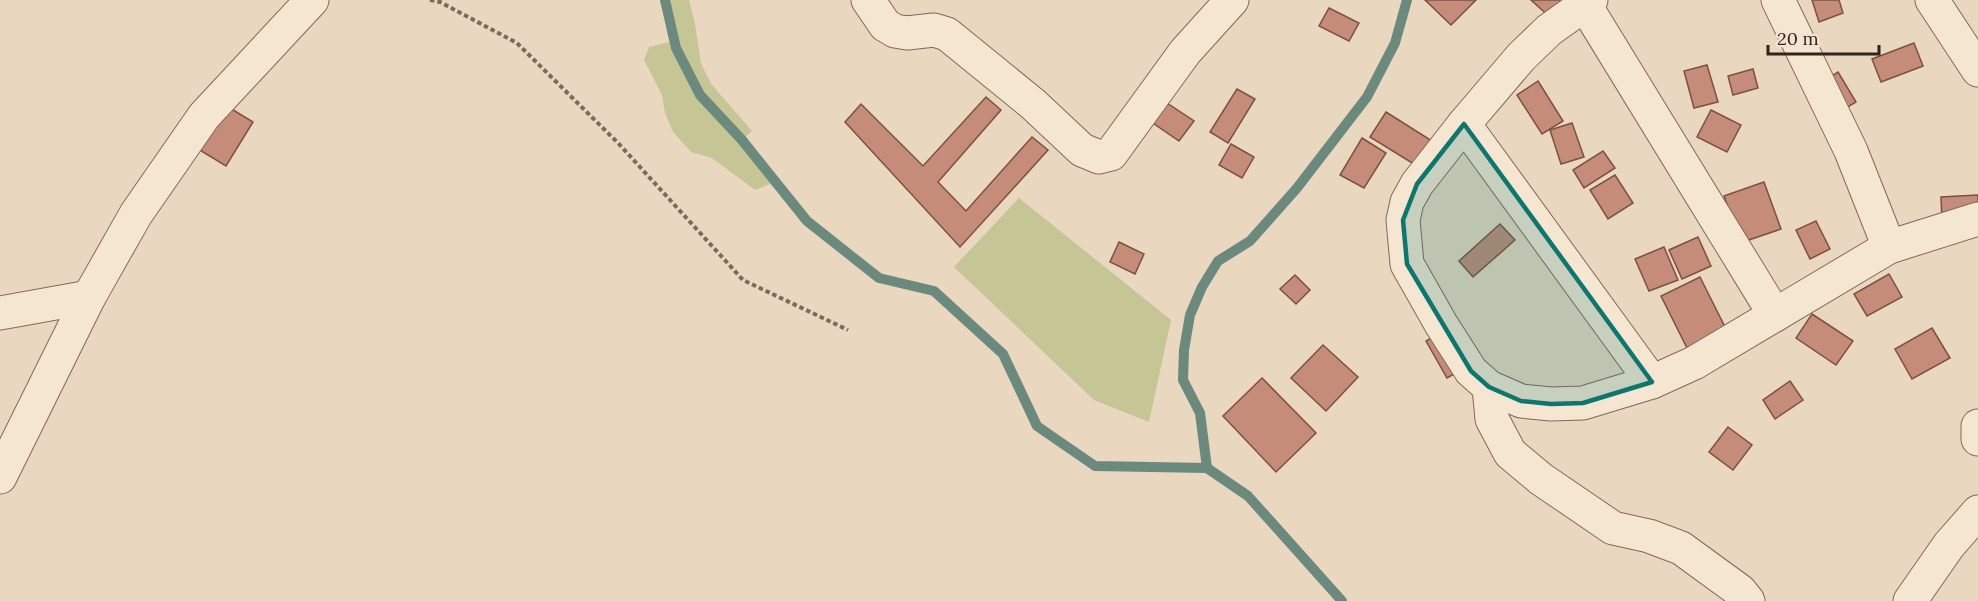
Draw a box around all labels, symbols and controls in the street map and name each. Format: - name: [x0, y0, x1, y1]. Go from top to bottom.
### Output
- scale bar: [1768, 18, 1879, 56]
- text: 20 m: [1777, 27, 1819, 50]

